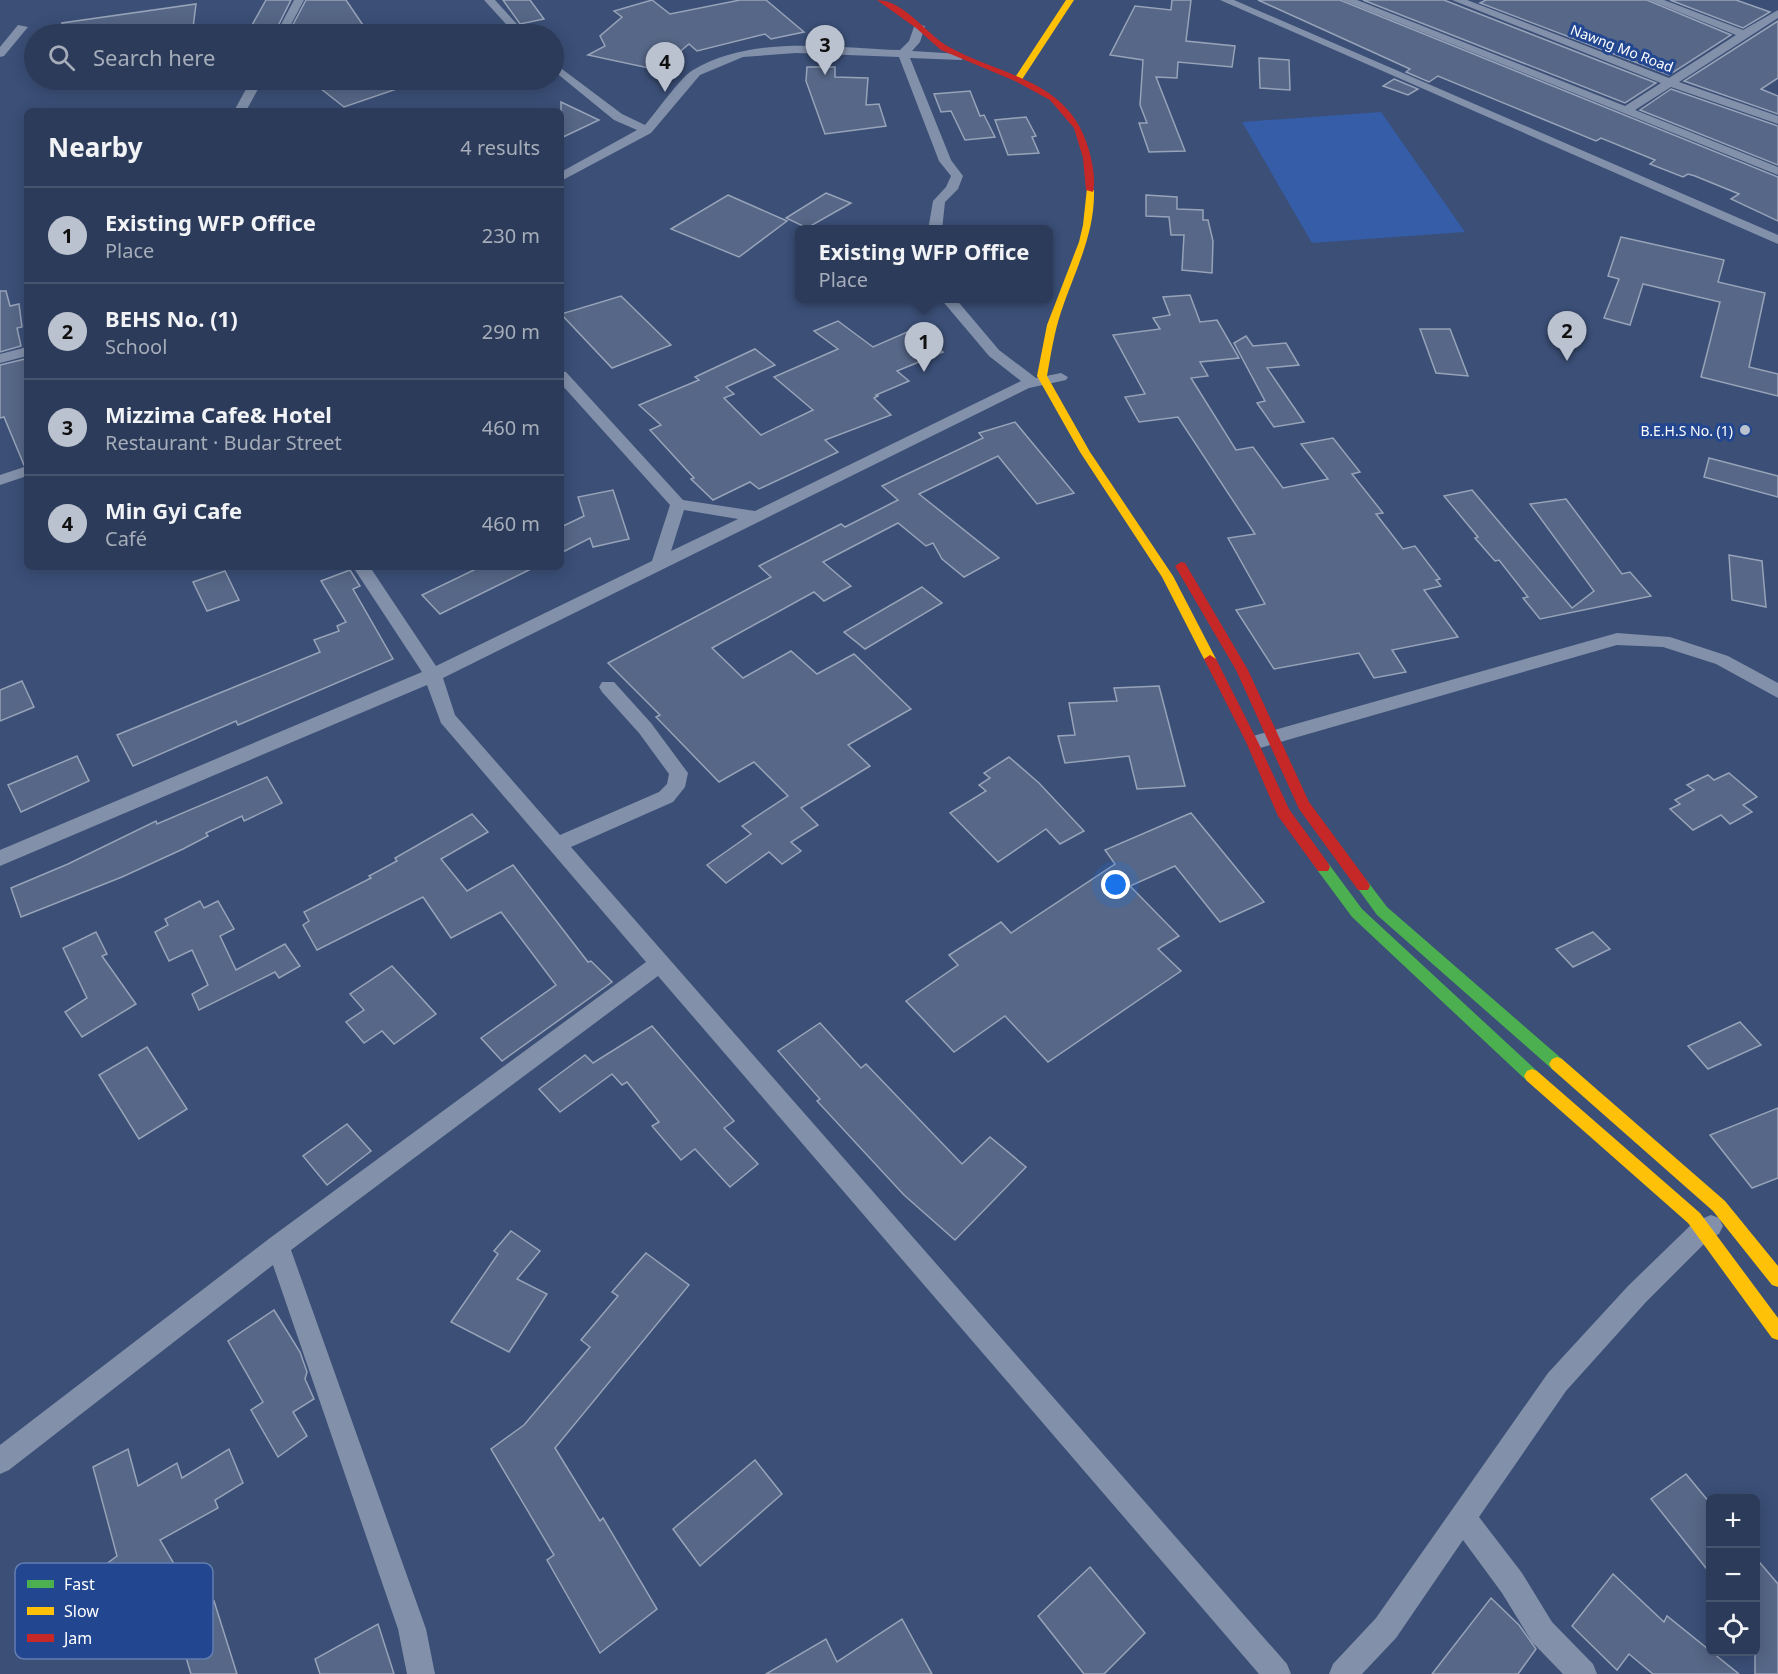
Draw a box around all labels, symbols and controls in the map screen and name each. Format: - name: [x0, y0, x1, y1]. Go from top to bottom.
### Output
- street label: Nawng Mo Road: [1568, 20, 1676, 76]
- search box: [24, 24, 564, 90]
- pin: 3: [806, 26, 844, 75]
- icon: search: [45, 41, 78, 74]
- text: Search here: [93, 42, 215, 72]
- pin: 4: [646, 42, 684, 92]
- text: Nearby: [48, 129, 143, 165]
- text: 4 results: [460, 134, 540, 161]
- text: Existing WFP Office: [105, 207, 316, 237]
- text: 1: [62, 222, 73, 249]
- text: 230 m: [482, 222, 540, 249]
- popup: [795, 225, 1053, 303]
- text: Existing WFP Office: [819, 236, 1029, 266]
- text: Place: [105, 237, 154, 264]
- text: Place: [819, 266, 868, 293]
- text: BEHS No. (1): [105, 303, 238, 333]
- pin: 2: [1548, 312, 1586, 361]
- text: 2: [62, 318, 73, 345]
- text: 290 m: [482, 318, 540, 345]
- pin: 1: [904, 322, 944, 372]
- text: School: [105, 333, 167, 360]
- text: Mizzima Cafe& Hotel: [105, 399, 332, 429]
- text: 3: [62, 414, 73, 441]
- text: 460 m: [482, 414, 540, 441]
- place label: B.E.H.S No. (1): [1640, 421, 1733, 440]
- marker: B.E.H.S No. (1): [1738, 423, 1752, 437]
- text: Restaurant · Budar Street: [105, 429, 342, 456]
- text: Min Gyi Cafe: [105, 495, 242, 525]
- text: 4: [62, 510, 73, 537]
- text: 460 m: [482, 510, 540, 537]
- text: Café: [105, 525, 147, 552]
- your location: [1101, 870, 1130, 899]
- map controls: [1706, 1494, 1760, 1656]
- button: +: [1706, 1494, 1760, 1548]
- button: −: [1706, 1548, 1760, 1602]
- legend: [15, 1563, 213, 1659]
- text: Fast: [64, 1573, 95, 1595]
- text: Slow: [64, 1600, 99, 1622]
- button: locate: [1706, 1602, 1760, 1656]
- text: Jam: [62, 1627, 92, 1649]

